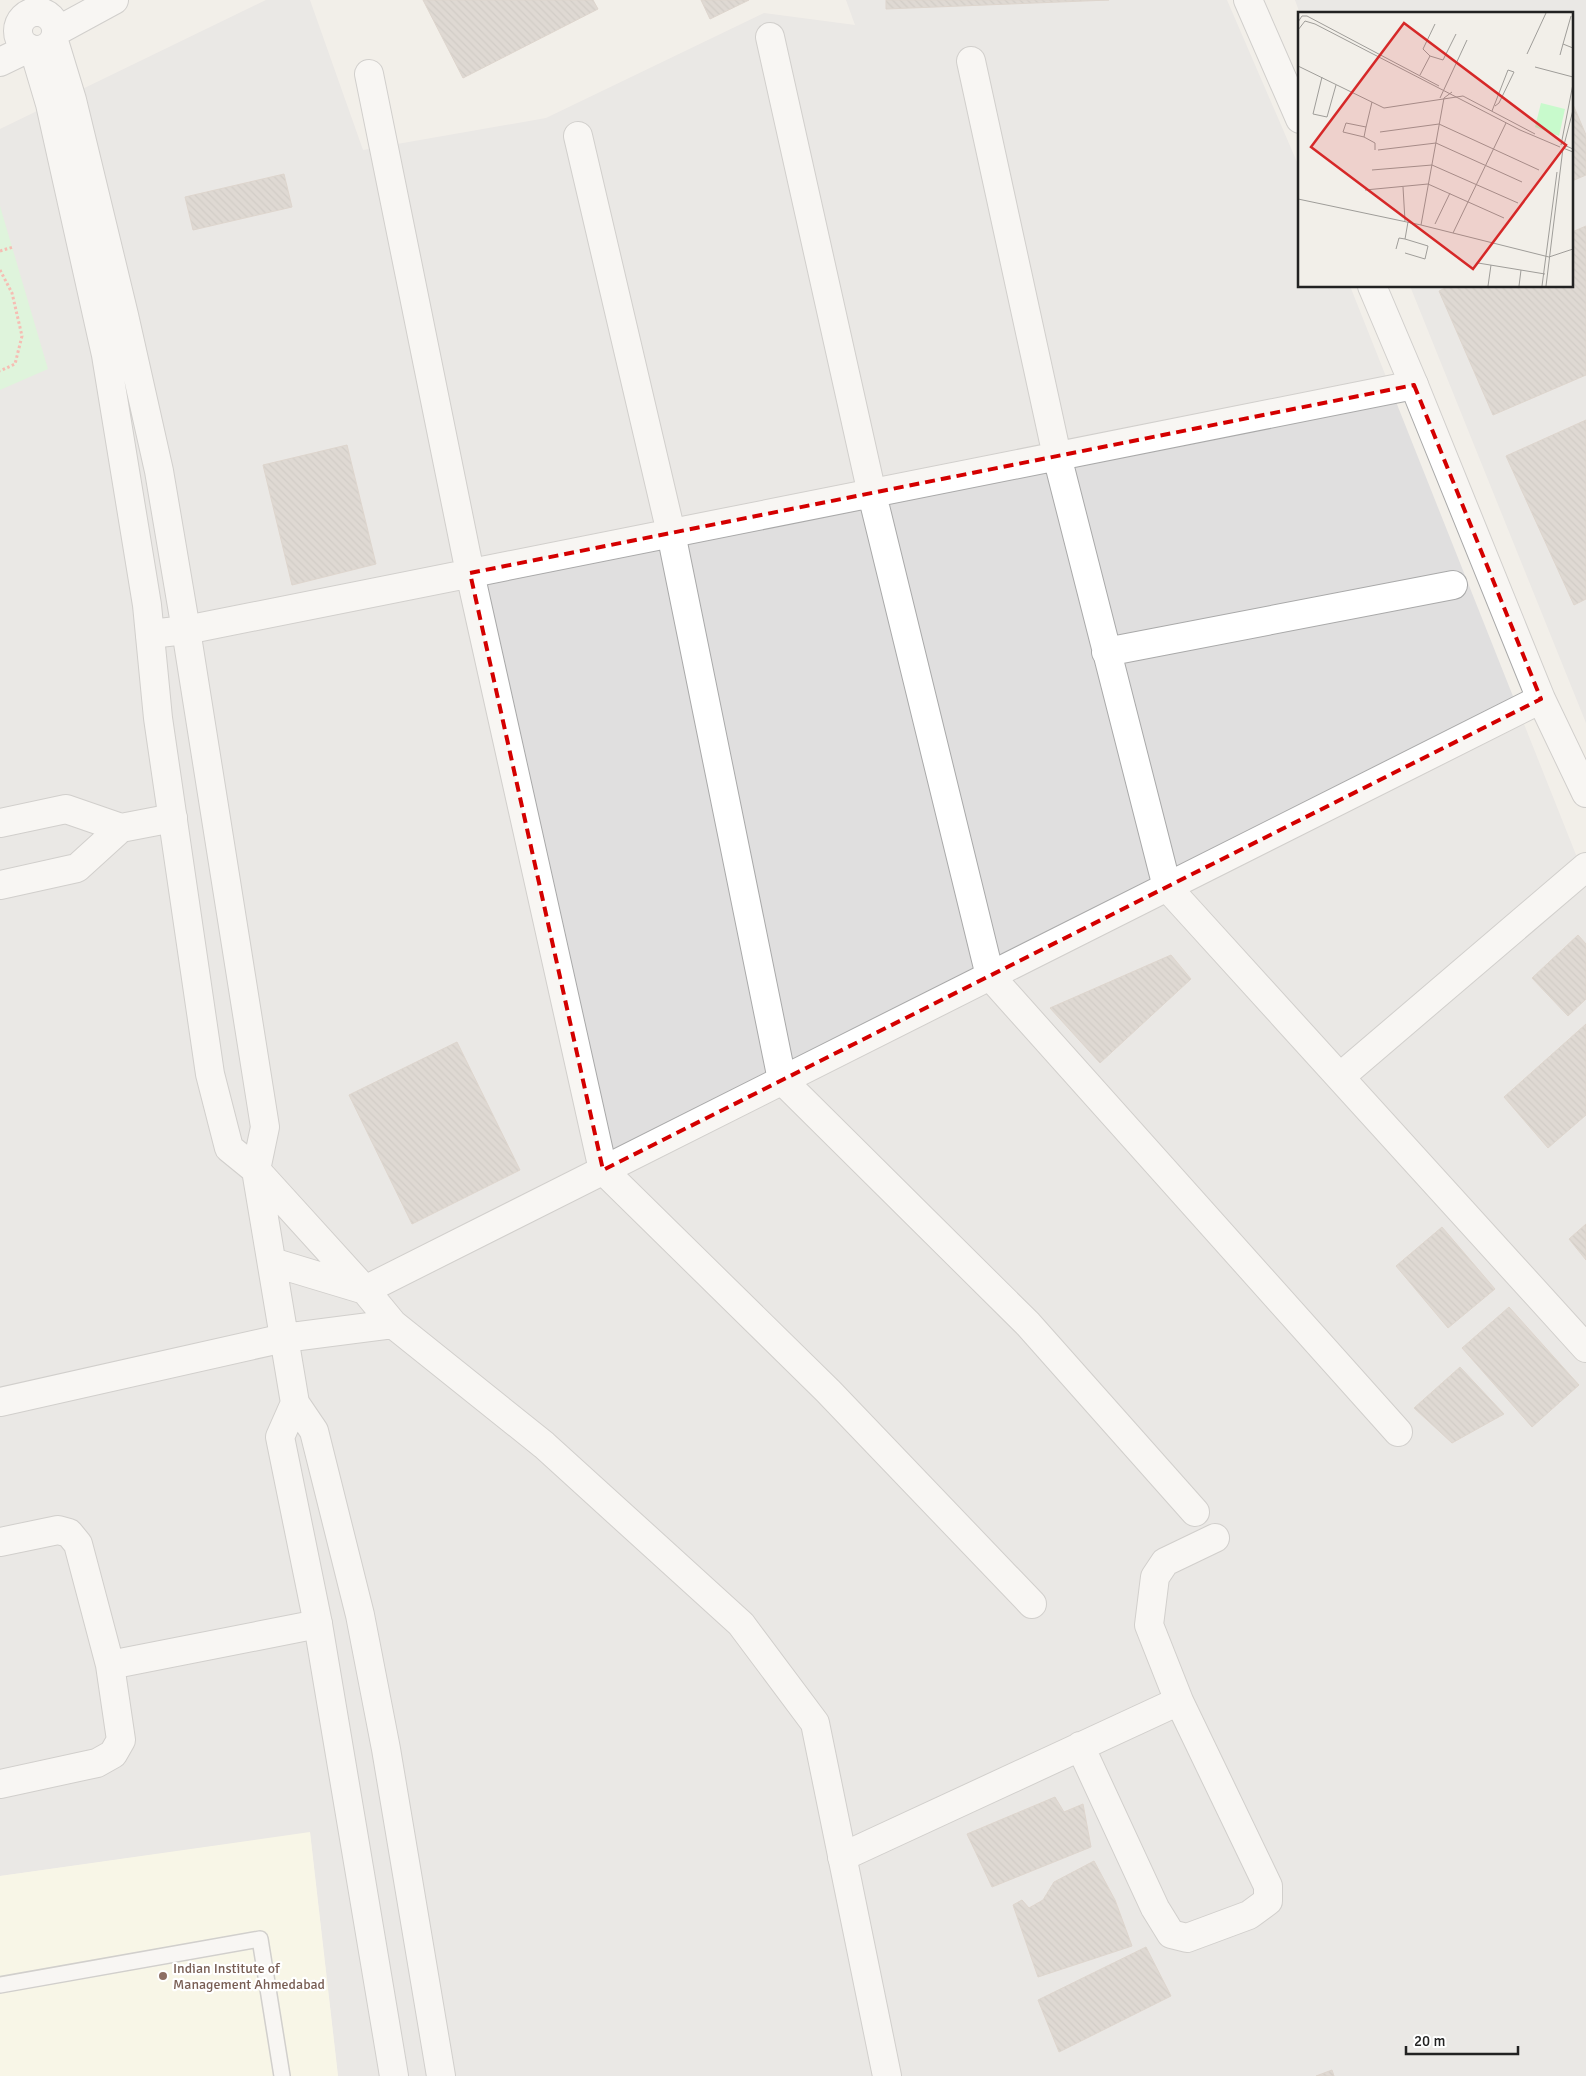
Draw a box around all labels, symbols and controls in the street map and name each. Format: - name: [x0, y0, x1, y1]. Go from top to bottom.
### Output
- inset map: [1298, 12, 1574, 288]
- place label: Indian Institute of Management Ahmedabad: [173, 1960, 325, 1993]
- marker: Indian Institute of Management Ahmedabad: [157, 1970, 169, 1982]
- scale bar: [1406, 2024, 1518, 2056]
- text: 20 m: [1414, 2032, 1445, 2050]

